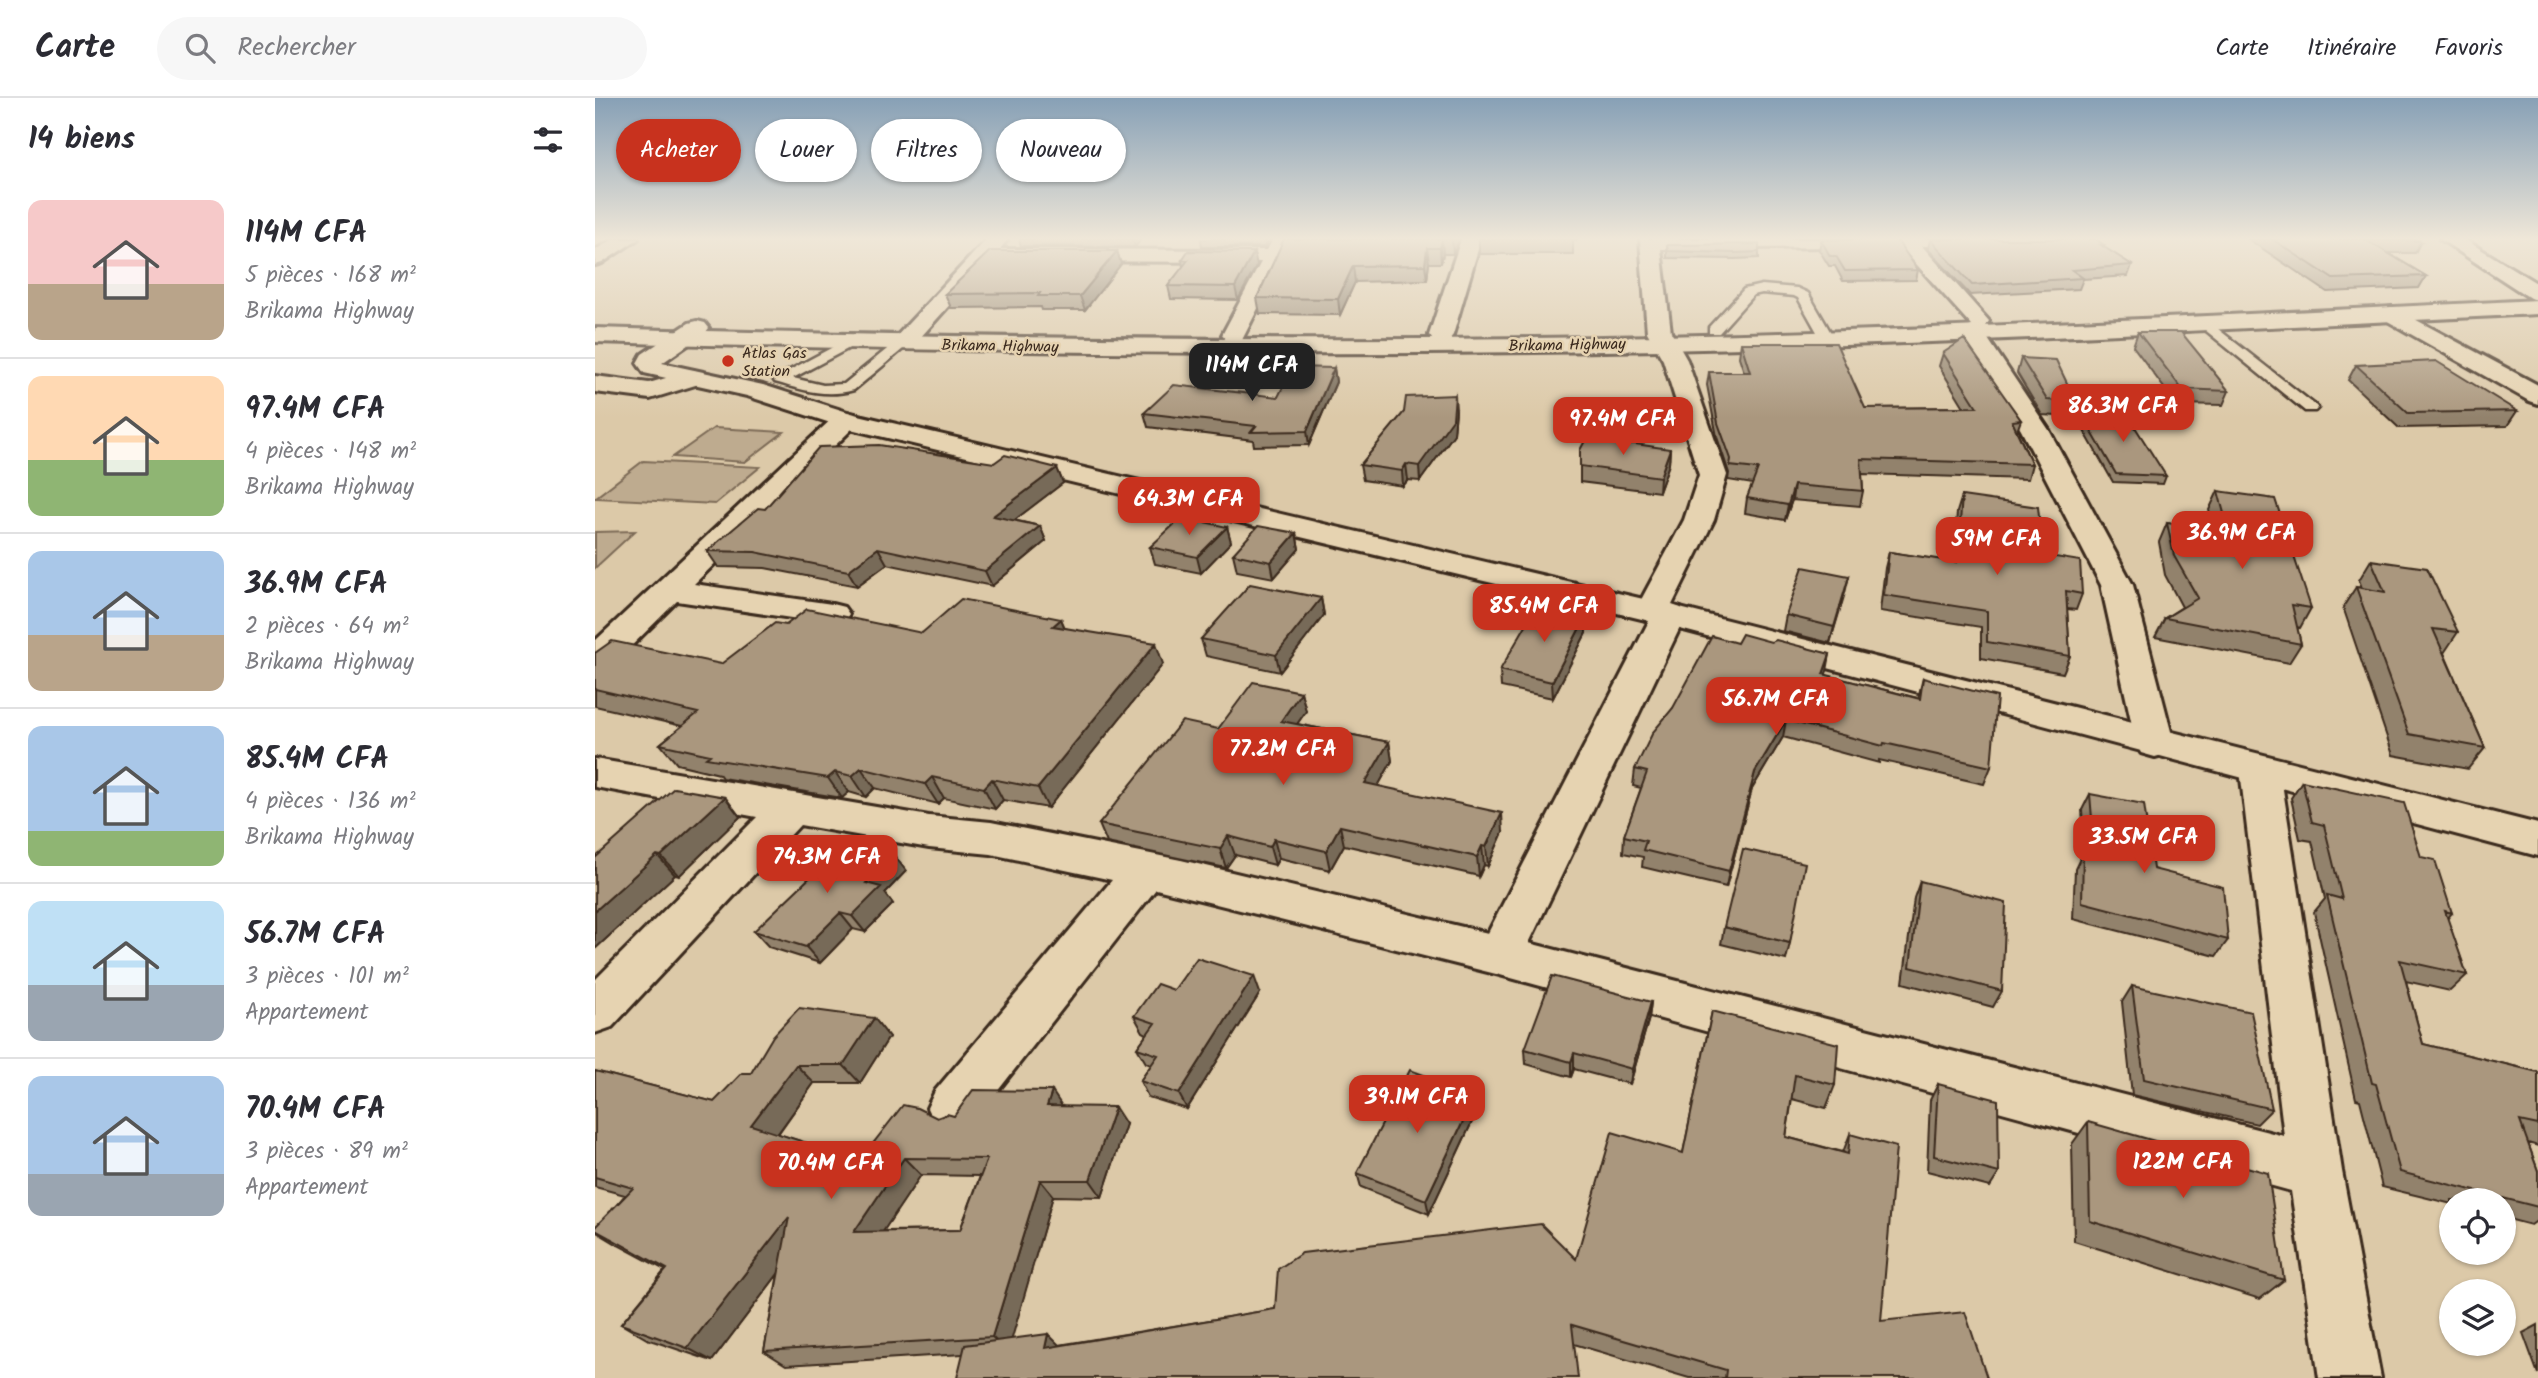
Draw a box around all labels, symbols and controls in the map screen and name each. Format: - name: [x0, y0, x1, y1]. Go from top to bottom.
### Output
- search box: [157, 17, 647, 80]
- text: Carte: [35, 22, 115, 75]
- text: Rechercher: [237, 27, 356, 69]
- icon: search: [181, 29, 219, 67]
- text: Carte: [2215, 29, 2269, 68]
- text: Itinéraire: [2307, 29, 2396, 68]
- text: Favoris: [2434, 29, 2503, 68]
- text: 14 biens: [28, 116, 135, 164]
- chip: Acheter: [616, 119, 741, 182]
- chip: Louer: [755, 119, 857, 182]
- chip: Filtres: [871, 119, 982, 182]
- chip: Nouveau: [996, 119, 1126, 182]
- icon: filters: [529, 121, 567, 159]
- text: 114M CFA: [245, 210, 367, 258]
- icon: home: [84, 228, 168, 312]
- text: 5 pièces · 168 m²: [245, 258, 416, 294]
- text: Brikama Highway: [245, 294, 414, 330]
- street label: Brikama Highway: [1508, 332, 1626, 359]
- street label: Brikama Highway: [941, 333, 1059, 360]
- place label: Atlas Gas Station: [742, 341, 807, 384]
- pin: 114M CFA: [1180, 344, 1324, 403]
- text: 114M CFA: [1205, 348, 1299, 384]
- marker: Atlas Gas Station: [720, 353, 736, 369]
- pin: 86.3M CFA: [2043, 384, 2203, 444]
- text: 97.4M CFA: [245, 386, 386, 434]
- text: 86.3M CFA: [2067, 389, 2179, 425]
- pin: 97.4M CFA: [1543, 398, 1703, 457]
- text: 97.4M CFA: [1569, 402, 1677, 438]
- icon: home: [84, 404, 168, 488]
- text: 4 pièces · 148 m²: [245, 434, 416, 470]
- text: Brikama Highway: [245, 470, 414, 506]
- pin: 64.3M CFA: [1109, 478, 1269, 537]
- text: 64.3M CFA: [1134, 482, 1244, 518]
- pin: 36.9M CFA: [2162, 512, 2322, 571]
- text: 36.9M CFA: [2187, 516, 2297, 552]
- pin: 59M CFA: [1932, 518, 2062, 577]
- text: 59M CFA: [1952, 522, 2042, 558]
- text: 36.9M CFA: [245, 561, 388, 609]
- icon: home: [84, 579, 168, 663]
- pin: 85.4M CFA: [1464, 584, 1624, 644]
- text: 85.4M CFA: [1489, 589, 1599, 625]
- text: 2 pièces · 64 m²: [245, 609, 408, 645]
- text: Brikama Highway: [245, 645, 414, 681]
- pin: 56.7M CFA: [1696, 678, 1856, 737]
- text: 56.7M CFA: [1722, 682, 1830, 718]
- pin: 77.2M CFA: [1203, 728, 1363, 787]
- text: 77.2M CFA: [1229, 732, 1337, 768]
- text: 85.4M CFA: [245, 736, 389, 784]
- icon: home: [84, 754, 168, 838]
- text: 4 pièces · 136 m²: [245, 784, 415, 820]
- pin: 33.5M CFA: [2064, 816, 2224, 875]
- text: Brikama Highway: [245, 820, 414, 856]
- text: 33.5M CFA: [2089, 820, 2199, 856]
- pin: 74.3M CFA: [747, 836, 907, 895]
- text: 74.3M CFA: [773, 840, 881, 876]
- text: 56.7M CFA: [245, 911, 386, 959]
- icon: home: [84, 929, 168, 1013]
- text: 3 pièces · 101 m²: [245, 959, 409, 995]
- text: Appartement: [245, 995, 368, 1031]
- pin: 39.1M CFA: [1337, 1076, 1497, 1135]
- text: 39.1M CFA: [1365, 1080, 1469, 1116]
- text: 70.4M CFA: [245, 1086, 386, 1134]
- icon: home: [84, 1104, 168, 1188]
- text: 3 pièces · 89 m²: [245, 1134, 408, 1170]
- pin: 122M CFA: [2111, 1140, 2255, 1200]
- pin: 70.4M CFA: [751, 1142, 911, 1201]
- text: 122M CFA: [2132, 1145, 2234, 1181]
- text: 70.4M CFA: [777, 1146, 885, 1182]
- text: Appartement: [245, 1170, 368, 1206]
- map controls: [2439, 1188, 2516, 1356]
- button: locate: [2439, 1188, 2516, 1265]
- button: layers: [2439, 1279, 2516, 1356]

